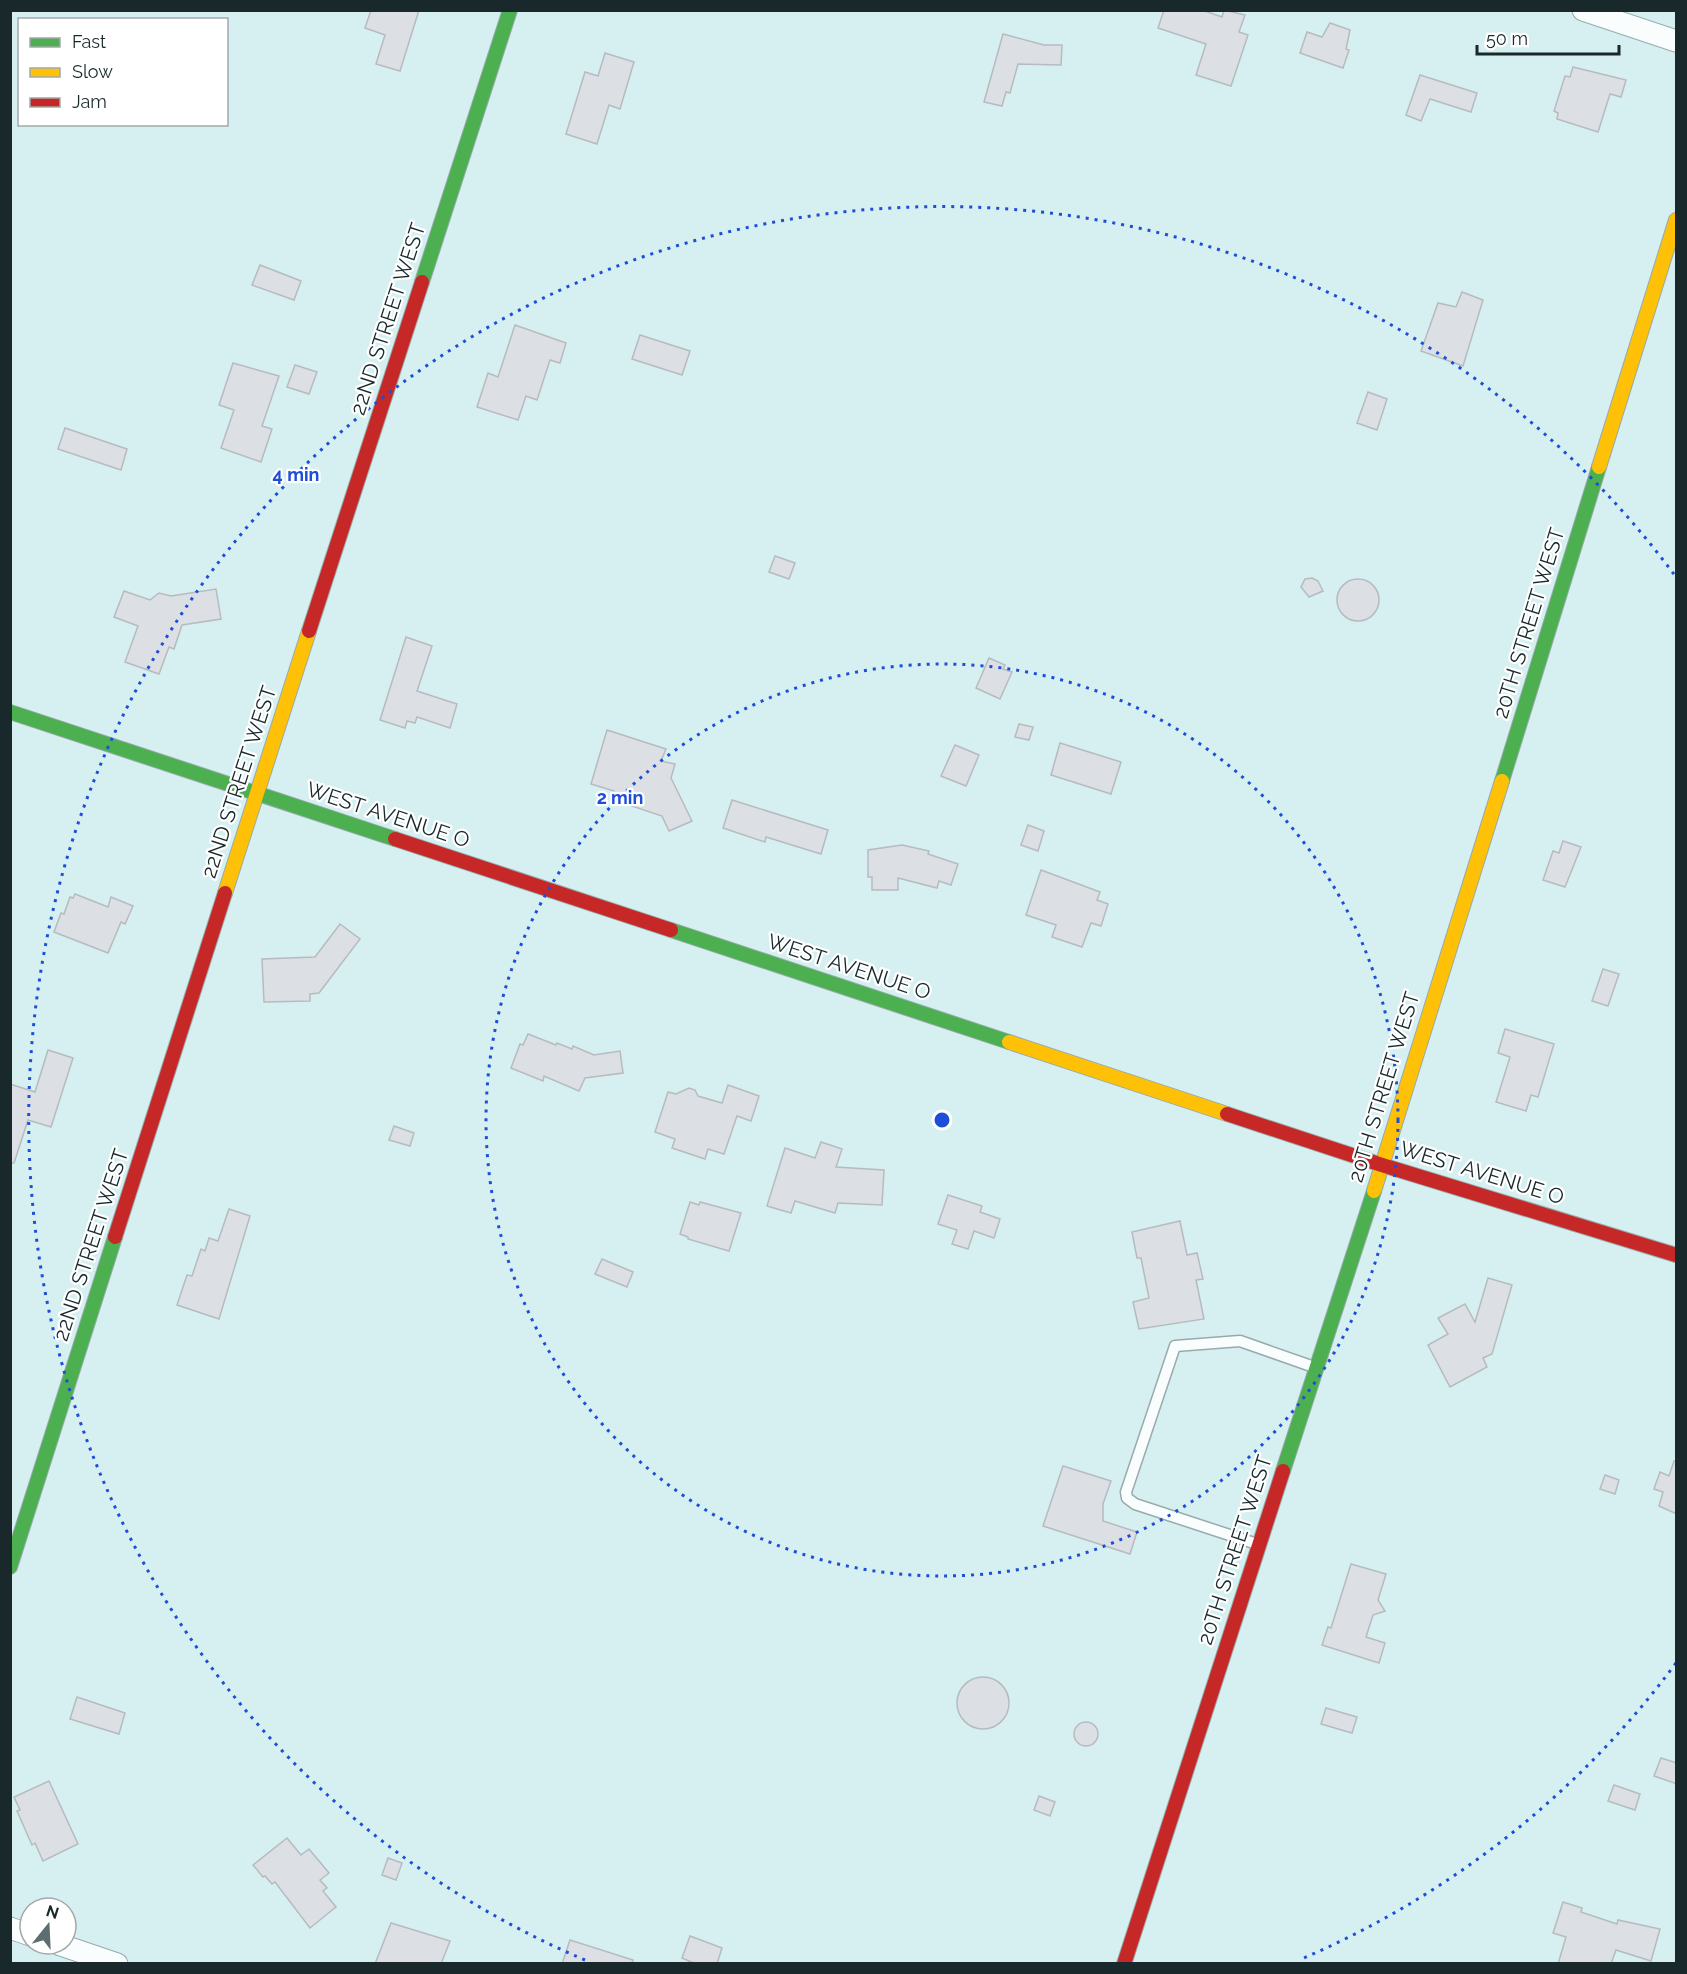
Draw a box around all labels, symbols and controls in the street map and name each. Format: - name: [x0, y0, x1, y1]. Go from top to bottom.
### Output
- legend: [18, 18, 228, 126]
- scale bar: [1477, 18, 1620, 56]
- text: 50 m: [1486, 28, 1528, 49]
- text: Fast: [72, 31, 106, 52]
- text: Slow: [72, 61, 113, 82]
- text: Jam: [72, 91, 107, 112]
- street label: 22ND STREET WEST: [345, 220, 430, 418]
- text: 4 min: [273, 464, 319, 485]
- street label: 20TH STREET WEST: [1488, 524, 1569, 721]
- street label: 22ND STREET WEST: [196, 683, 281, 881]
- street label: WEST AVENUE O: [303, 776, 473, 853]
- text: 2 min: [597, 787, 643, 808]
- street label: WEST AVENUE O: [764, 928, 934, 1005]
- street label: 20TH STREET WEST: [1343, 988, 1424, 1185]
- centre of rings: [932, 1110, 952, 1130]
- street label: WEST AVENUE O: [1397, 1136, 1567, 1209]
- street label: 22ND STREET WEST: [48, 1146, 133, 1344]
- street label: 20TH STREET WEST: [1192, 1452, 1277, 1648]
- north arrow: [18, 1896, 78, 1956]
- text: N: [44, 1901, 61, 1923]

